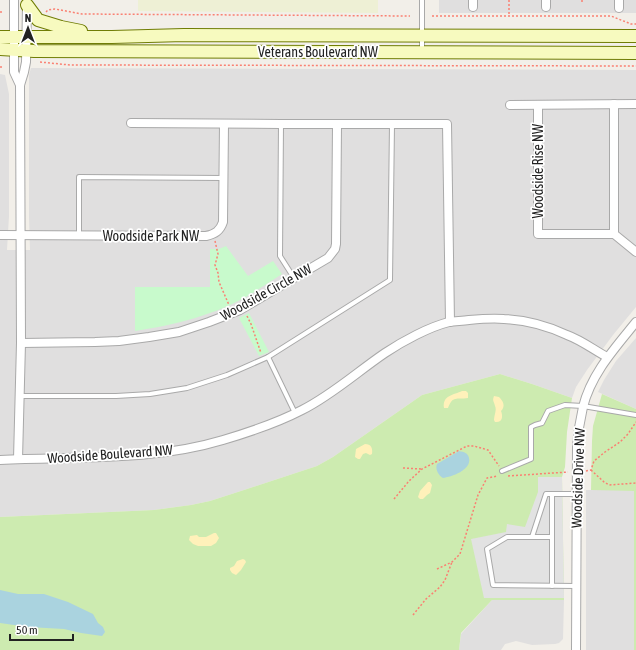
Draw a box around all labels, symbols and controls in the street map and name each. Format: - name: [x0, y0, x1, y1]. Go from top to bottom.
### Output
- north arrow: [8, 8, 48, 48]
- text: N: [25, 12, 31, 24]
- street label: Veterans Boulevard NW: [258, 44, 379, 60]
- street label: Woodside Rise NW: [530, 123, 546, 218]
- street label: Woodside Park NW: [103, 228, 200, 244]
- street label: Woodside Circle NW: [218, 260, 315, 324]
- street label: Woodside Drive NW: [568, 427, 588, 528]
- street label: Woodside Boulevard NW: [47, 442, 174, 466]
- scale bar: [10, 616, 73, 642]
- text: 50 m: [16, 623, 38, 637]

